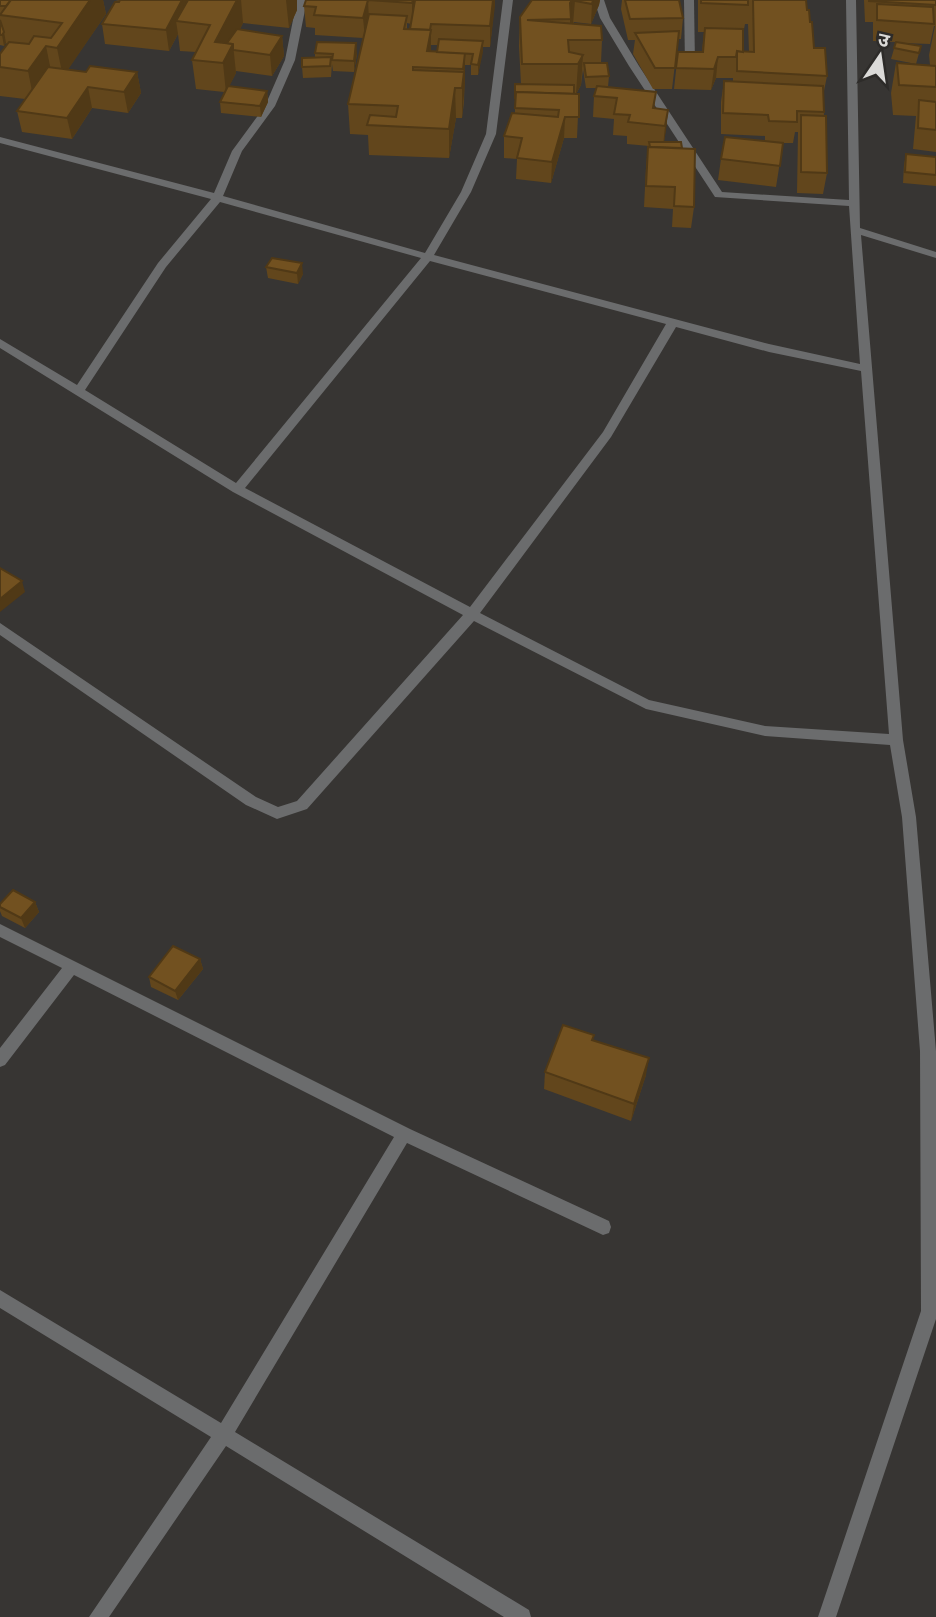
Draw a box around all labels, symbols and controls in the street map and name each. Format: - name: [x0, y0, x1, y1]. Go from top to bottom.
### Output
- north arrow: [845, 21, 915, 91]
- text: उ: [875, 24, 893, 55]

